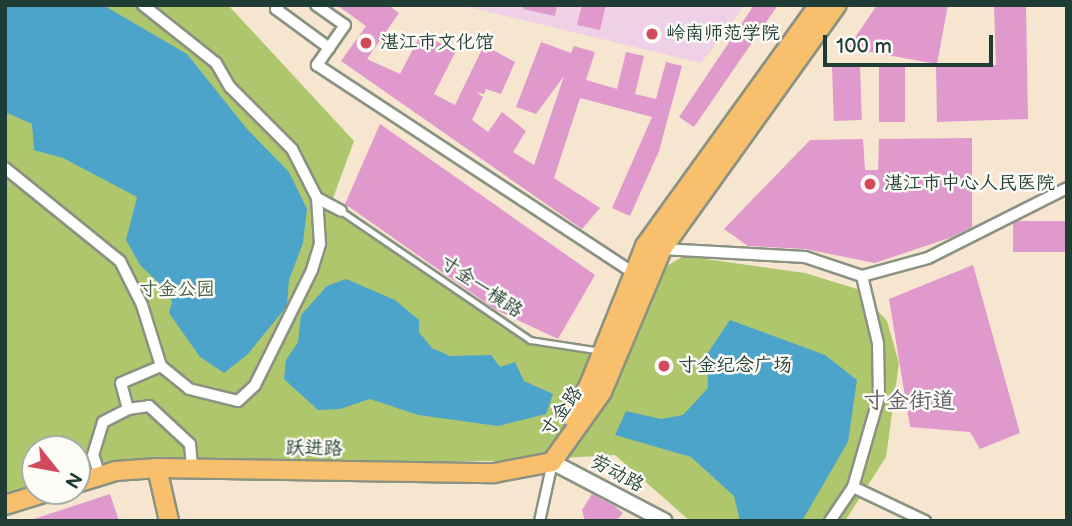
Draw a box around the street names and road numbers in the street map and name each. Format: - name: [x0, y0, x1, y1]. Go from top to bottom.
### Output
- street label: 寸金一横路: [435, 251, 527, 323]
- street label: 寸金路: [536, 382, 588, 442]
- street label: 跃进路: [285, 437, 343, 461]
- street label: 劳动路: [586, 451, 648, 497]

